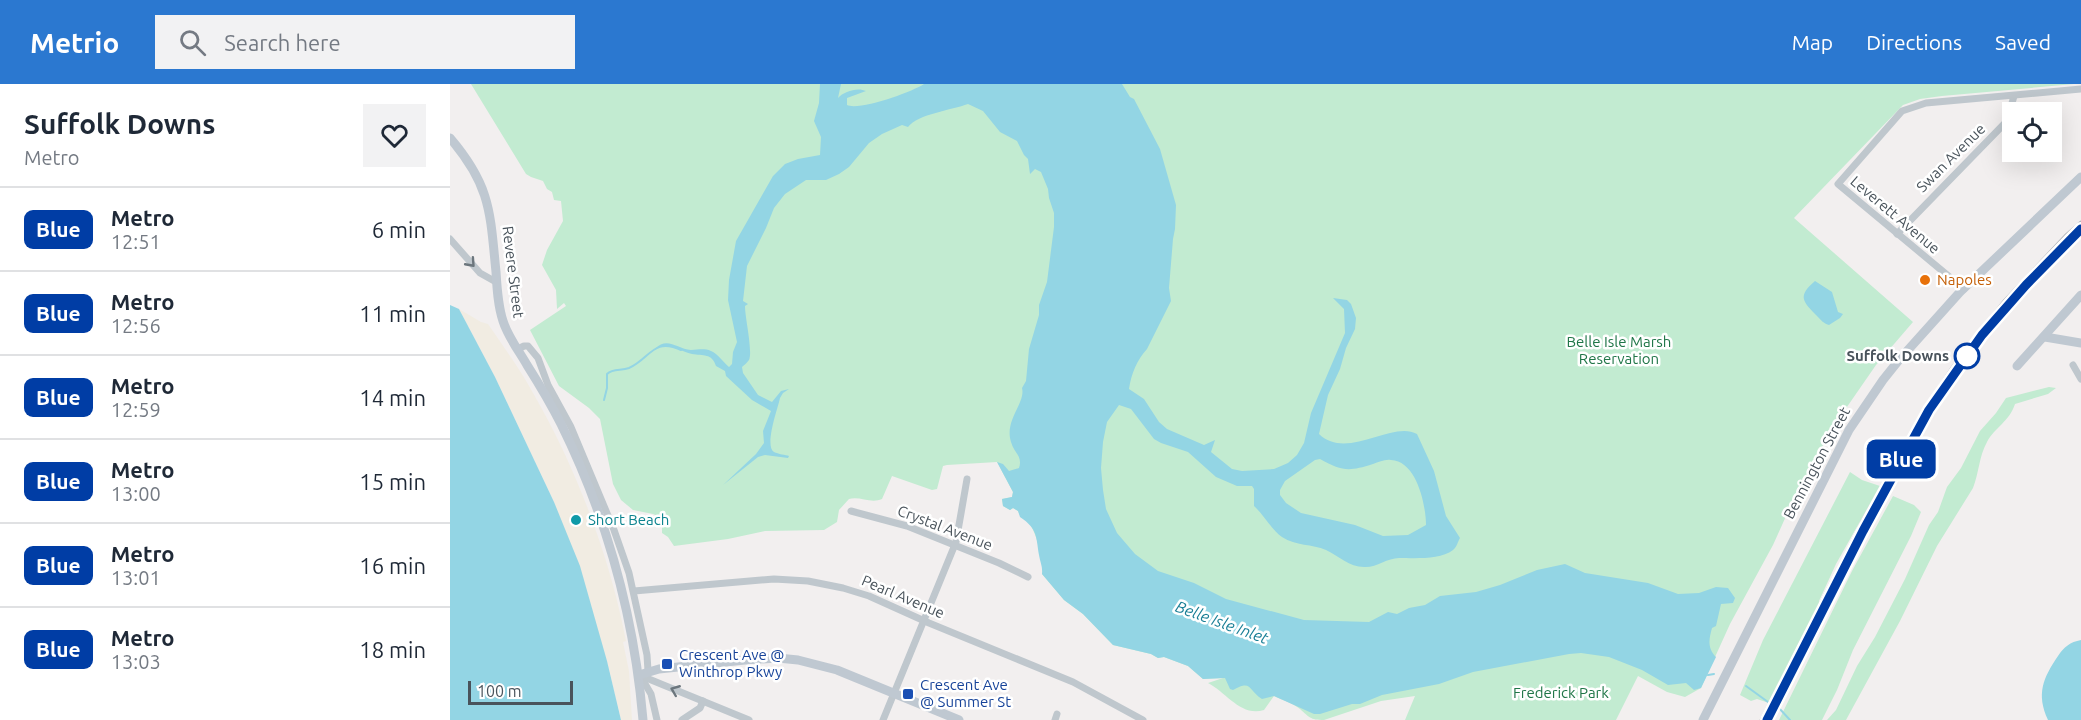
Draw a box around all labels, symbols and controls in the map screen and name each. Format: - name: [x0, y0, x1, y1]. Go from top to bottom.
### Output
- search box: [155, 15, 575, 69]
- icon: search: [176, 26, 209, 59]
- text: Metrio: [30, 27, 119, 58]
- text: Search here: [224, 30, 341, 55]
- text: Map: [1792, 30, 1833, 54]
- text: Directions: [1866, 30, 1962, 54]
- text: Saved: [1995, 30, 2051, 54]
- map controls: [2002, 102, 2062, 162]
- button: locate: [2002, 102, 2062, 162]
- button: heart: [363, 104, 426, 167]
- text: Suffolk Downs: [24, 108, 215, 139]
- street label: Swan Avenue: [1913, 120, 1988, 195]
- text: Metro: [24, 146, 80, 169]
- street label: Leverett Avenue: [1847, 172, 1943, 257]
- text: Metro: [111, 205, 175, 230]
- text: Blue: [36, 217, 81, 241]
- text: 6 min: [372, 217, 426, 242]
- street label: Revere Street: [499, 225, 528, 319]
- text: 12:51: [111, 230, 161, 253]
- one-way arrow: [464, 256, 475, 267]
- place label: Napoles: [1937, 271, 1992, 288]
- marker: Napoles: [1918, 273, 1932, 287]
- text: Metro: [111, 289, 175, 314]
- text: Blue: [36, 301, 81, 325]
- text: 11 min: [359, 301, 426, 326]
- text: 12:56: [111, 314, 161, 337]
- park label: Belle Isle Marsh Reservation: [1567, 333, 1671, 367]
- marker: Suffolk Downs: [1954, 343, 1980, 369]
- place label: Suffolk Downs: [1846, 347, 1949, 364]
- text: Metro: [111, 373, 175, 398]
- text: Blue: [36, 385, 81, 409]
- text: 14 min: [359, 385, 426, 410]
- text: 12:59: [111, 398, 161, 421]
- street label: Bennington Street: [1780, 404, 1853, 522]
- line badge: Blue: [1859, 440, 1943, 478]
- text: Blue: [1879, 447, 1923, 471]
- text: Metro: [111, 457, 175, 482]
- text: Blue: [36, 469, 81, 493]
- text: 15 min: [359, 469, 426, 494]
- text: 13:00: [111, 482, 161, 505]
- street label: Crystal Avenue: [895, 502, 995, 553]
- place label: Short Beach: [588, 511, 669, 528]
- marker: Short Beach: [569, 513, 583, 527]
- text: Metro: [111, 541, 175, 566]
- text: Blue: [36, 553, 81, 577]
- text: 16 min: [359, 553, 426, 578]
- text: 13:01: [111, 566, 161, 589]
- street label: Pearl Avenue: [859, 571, 947, 622]
- water label: Belle Isle Inlet: [1173, 597, 1271, 647]
- text: Metro: [111, 625, 175, 650]
- text: Blue: [36, 637, 81, 661]
- text: 18 min: [359, 637, 426, 662]
- place label: Crescent Ave @ Winthrop Pkwy: [679, 646, 784, 680]
- text: 13:03: [111, 650, 161, 673]
- marker: Crescent Ave @ Winthrop Pkwy: [660, 657, 674, 671]
- place label: Crescent Ave @ Summer St: [920, 676, 1011, 710]
- scale bar: [468, 678, 573, 706]
- text: 100 m: [477, 682, 522, 700]
- park label: Frederick Park: [1513, 684, 1609, 701]
- one-way arrow: [671, 685, 682, 697]
- marker: Crescent Ave @ Summer St: [901, 687, 915, 701]

